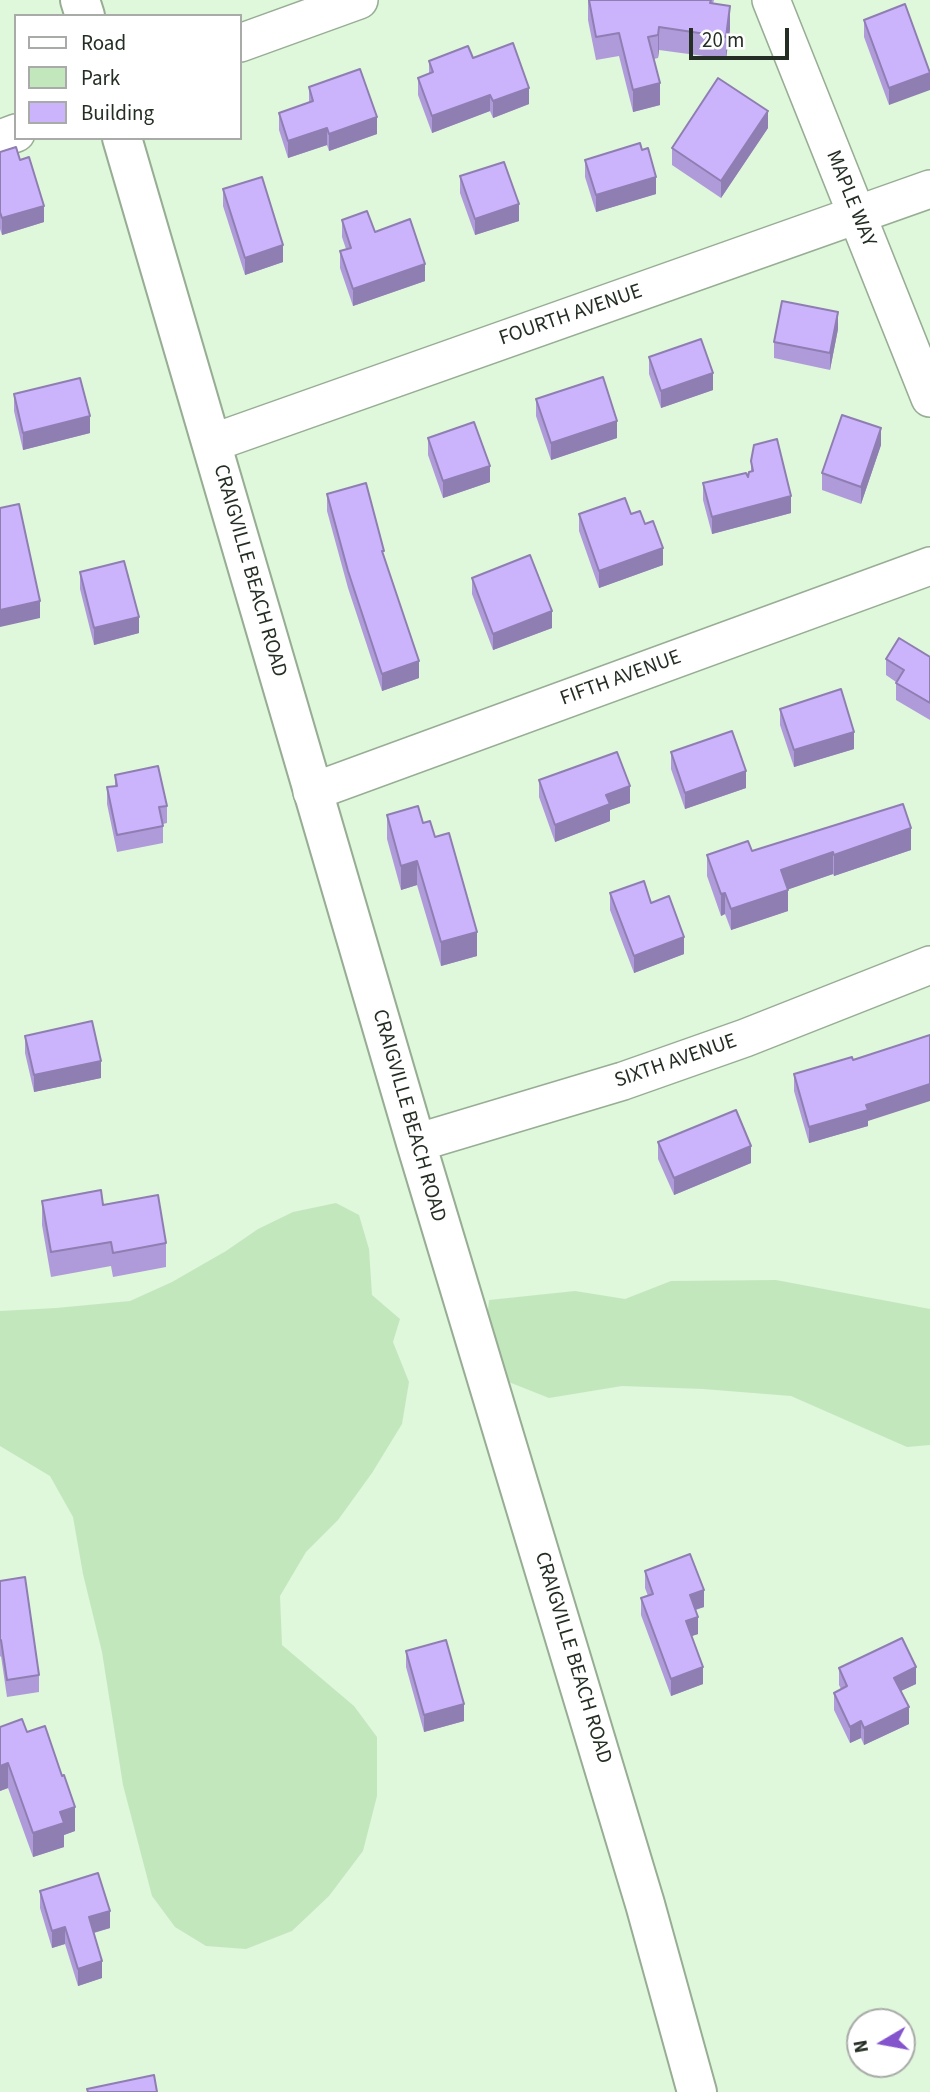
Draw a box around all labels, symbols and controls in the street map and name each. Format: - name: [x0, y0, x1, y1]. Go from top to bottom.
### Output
- legend: [14, 14, 242, 140]
- scale bar: [692, 14, 792, 58]
- text: 20 m: [702, 25, 744, 55]
- text: Road: [81, 28, 126, 58]
- text: Park: [81, 63, 120, 93]
- text: Building: [81, 98, 154, 128]
- street label: MAPLE WAY: [819, 147, 881, 251]
- street label: FOURTH AVENUE: [496, 280, 646, 352]
- street label: CRAIGVILLE BEACH ROAD: [207, 462, 291, 680]
- street label: FIFTH AVENUE: [557, 646, 685, 712]
- street label: CRAIGVILLE BEACH ROAD: [366, 1007, 450, 1225]
- street label: SIXTH AVENUE: [612, 1029, 740, 1095]
- street label: CRAIGVILLE BEACH ROAD: [528, 1549, 616, 1767]
- north arrow: [846, 2008, 916, 2078]
- text: N: [847, 2038, 876, 2055]

